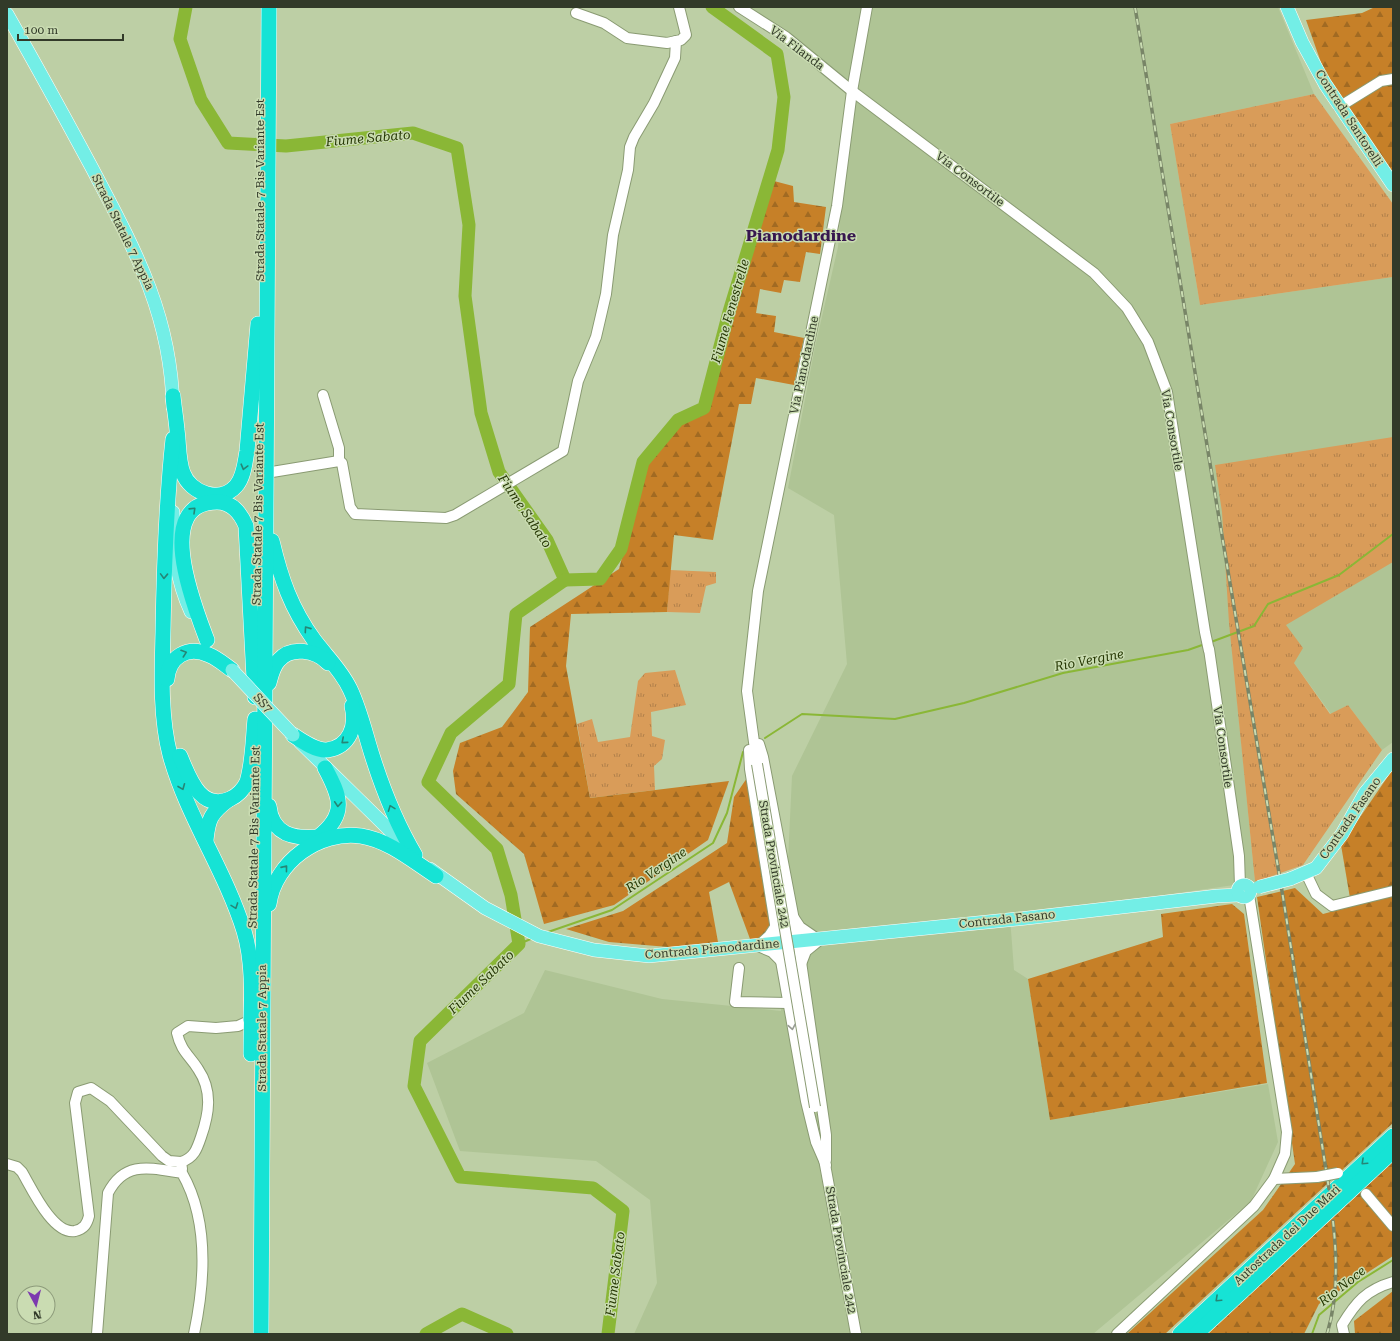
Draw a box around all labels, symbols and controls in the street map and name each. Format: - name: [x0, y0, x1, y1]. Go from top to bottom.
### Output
- scale bar: [18, 16, 123, 42]
- text: 100 m: [24, 23, 58, 37]
- street label: Via Filanda: [767, 23, 828, 73]
- street label: Contrada Santorelli: [1312, 67, 1386, 169]
- street label: Strada Statale 7 Bis Variante Est: [253, 98, 267, 281]
- water label: Fiume Sabato: [324, 127, 411, 149]
- street label: Via Consortile: [933, 149, 1007, 210]
- street label: Strada Statale 7 Appia: [89, 172, 157, 293]
- district label: Pianodardine: [746, 226, 856, 245]
- water label: Fiume Fenestrelle: [708, 257, 752, 366]
- street label: Via Pianodardine: [787, 314, 821, 415]
- street label: Via Consortile: [1158, 388, 1186, 472]
- street label: Strada Statale 7 Bis Variante Est: [249, 422, 267, 605]
- one-way arrow: [240, 464, 248, 470]
- water label: Fiume Sabato: [494, 471, 555, 550]
- one-way arrow: [188, 508, 196, 515]
- one-way arrow: [160, 573, 168, 579]
- one-way arrow: [305, 627, 312, 634]
- water label: Rio Vergine: [1052, 646, 1125, 674]
- one-way arrow: [181, 650, 188, 658]
- street label: SS7: [251, 690, 276, 716]
- street label: Via Consortile: [1210, 705, 1236, 789]
- one-way arrow: [341, 736, 349, 743]
- street label: Strada Statale 7 Bis Variante Est: [245, 745, 263, 928]
- street label: Contrada Fasano: [1316, 774, 1384, 862]
- one-way arrow: [177, 784, 185, 791]
- street label: Strada Provinciale 242: [756, 799, 792, 929]
- one-way arrow: [333, 800, 342, 807]
- one-way arrow: [387, 805, 395, 812]
- water label: Rio Vergine: [622, 844, 690, 896]
- one-way arrow: [280, 865, 287, 872]
- one-way arrow: [231, 902, 239, 909]
- street label: Contrada Fasano: [958, 907, 1056, 931]
- street label: Contrada Pianodardine: [644, 936, 780, 962]
- water label: Fiume Sabato: [444, 947, 517, 1018]
- street label: Strada Statale 7 Appia: [255, 964, 269, 1091]
- one-way arrow: [788, 1024, 796, 1030]
- one-way arrow: [1362, 1157, 1369, 1164]
- street label: Autostrada dei Due Mari: [1231, 1182, 1343, 1288]
- street label: Strada Provinciale 242: [823, 1185, 859, 1315]
- water label: Fiume Sabato: [602, 1231, 628, 1318]
- water label: Rio Noce: [1315, 1263, 1369, 1310]
- north arrow: [16, 1285, 56, 1325]
- one-way arrow: [1215, 1294, 1223, 1301]
- text: N: [32, 1307, 42, 1321]

